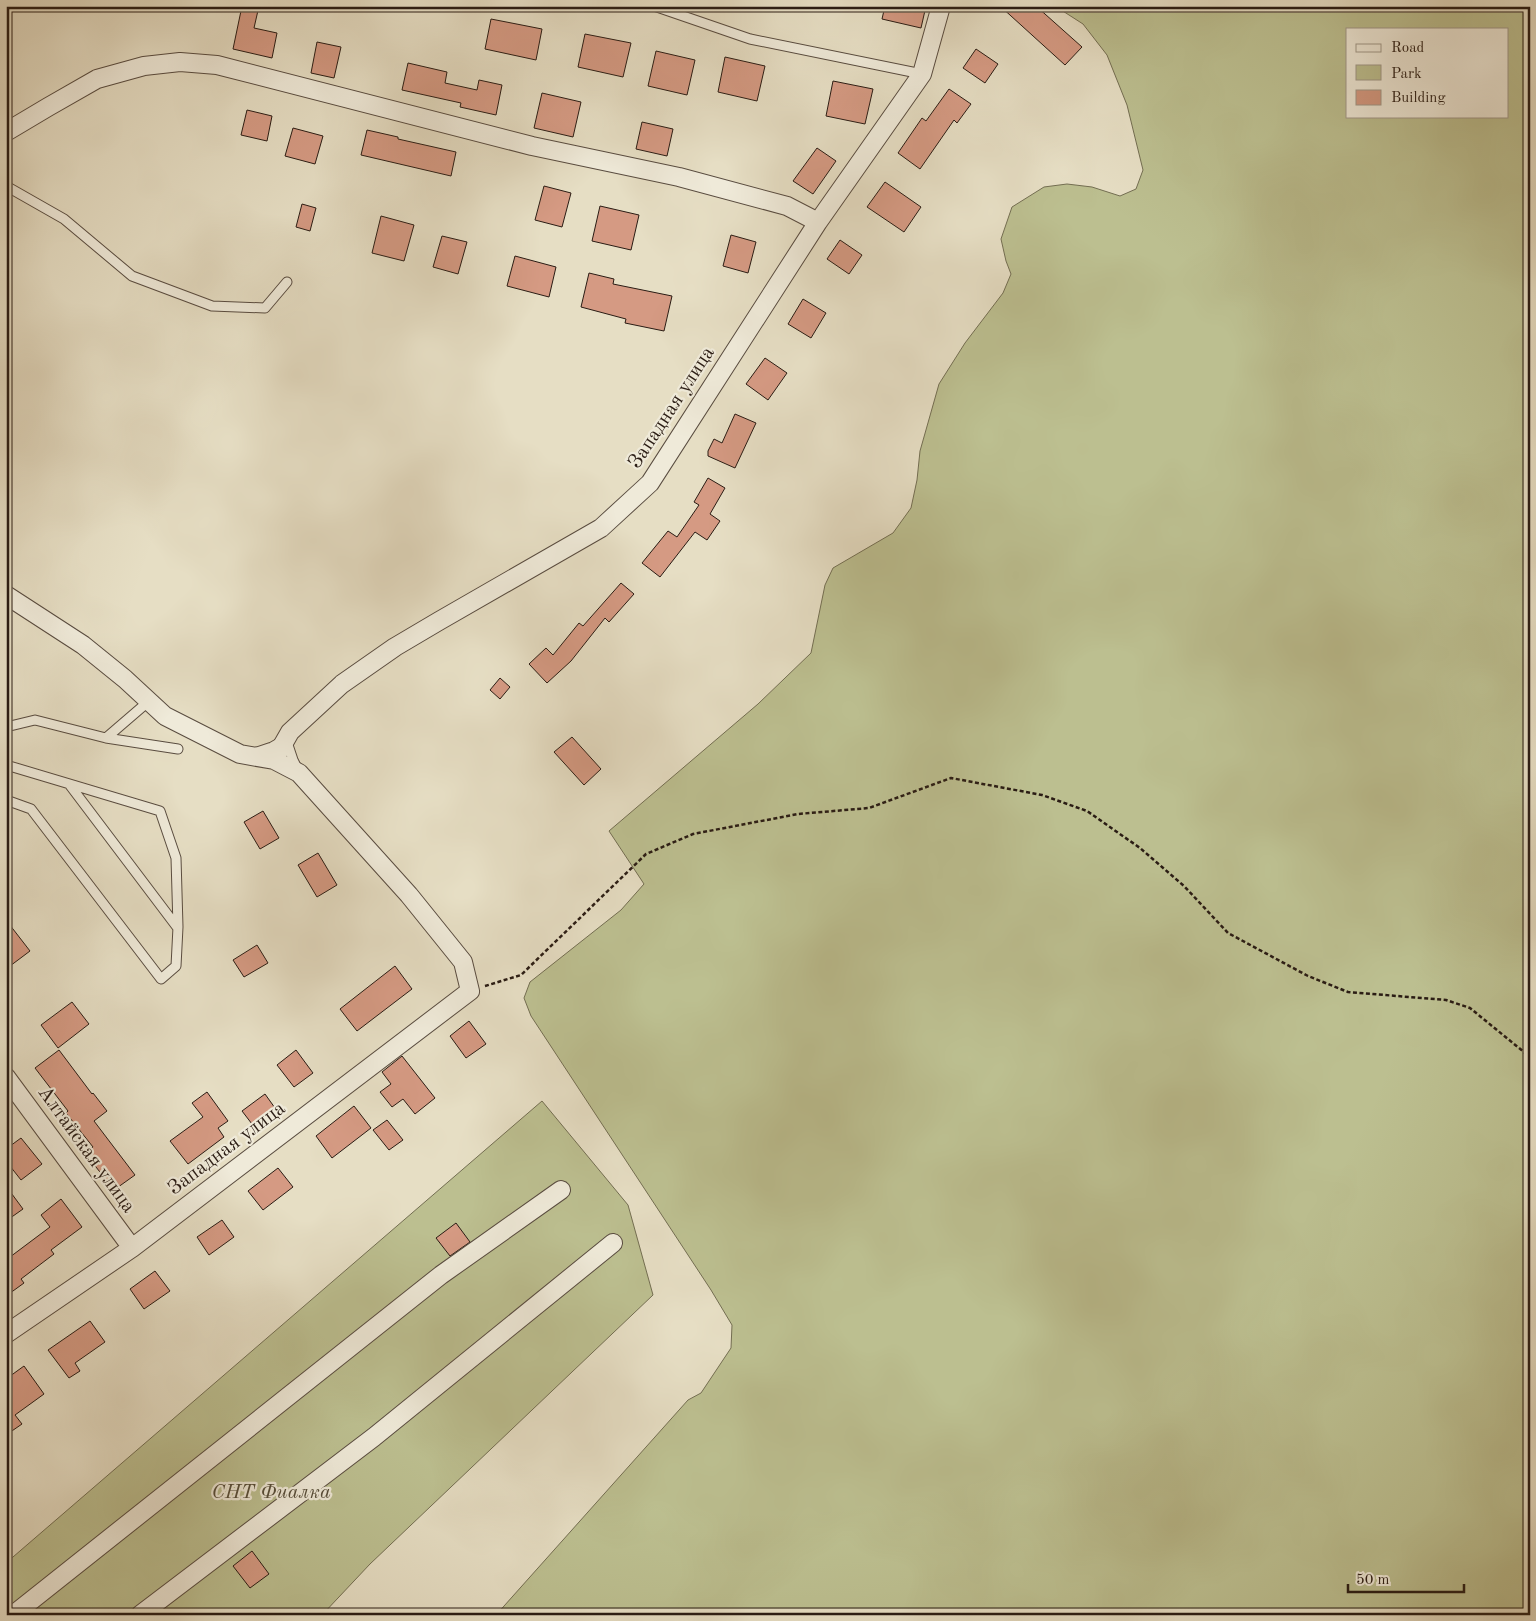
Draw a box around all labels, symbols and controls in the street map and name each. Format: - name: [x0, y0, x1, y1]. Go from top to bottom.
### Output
- legend: [1346, 28, 1508, 118]
- text: Road: [1391, 41, 1425, 56]
- text: Park: [1391, 67, 1422, 82]
- text: Building: [1391, 91, 1446, 106]
- street label: Западная улица: [625, 343, 719, 473]
- street label: Алтайская улица: [33, 1083, 139, 1217]
- street label: Западная улица: [165, 1099, 289, 1199]
- park label: СНТ Фиалка: [211, 1483, 331, 1503]
- scale bar: [1348, 1561, 1465, 1593]
- text: 50 m: [1356, 1573, 1390, 1588]

